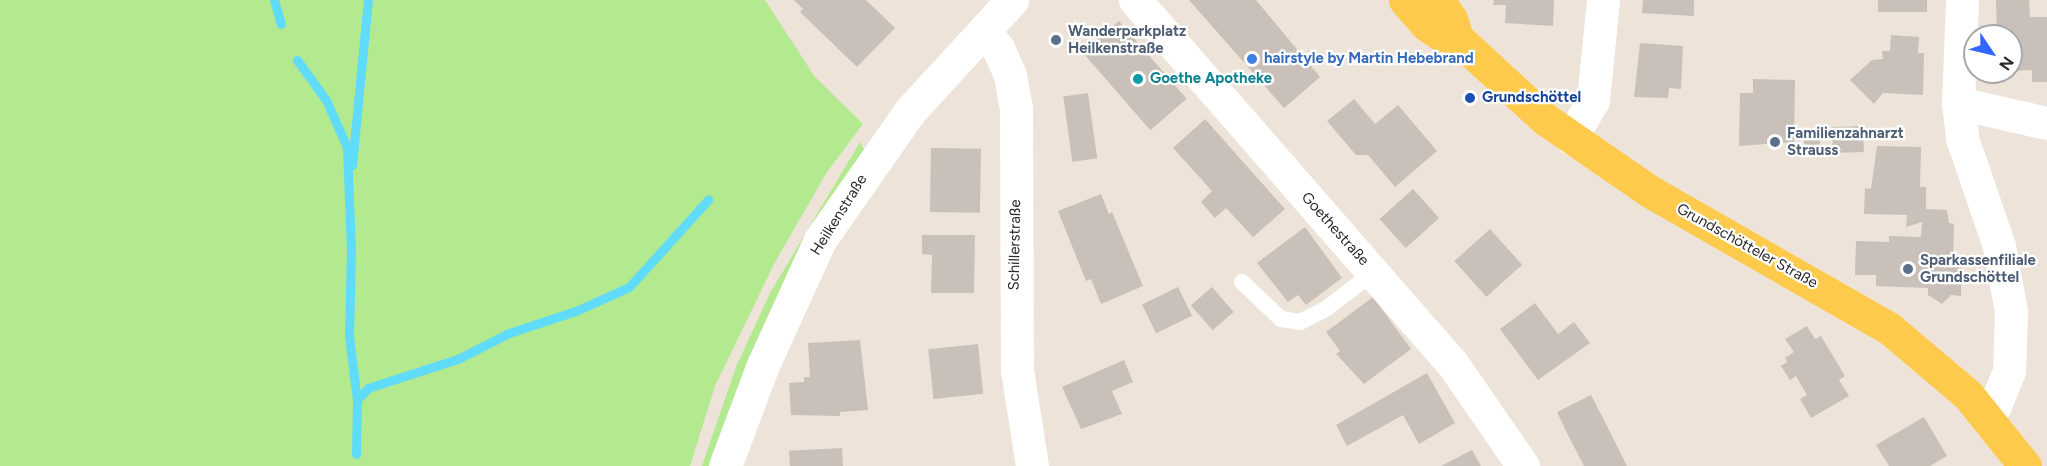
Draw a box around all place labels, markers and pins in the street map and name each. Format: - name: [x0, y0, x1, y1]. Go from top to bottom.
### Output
- place label: Wanderparkplatz Heilkenstraße: [1068, 22, 1186, 57]
- marker: Wanderparkplatz Heilkenstraße: [1049, 33, 1063, 47]
- place label: hairstyle by Martin Hebebrand: [1264, 50, 1474, 68]
- marker: hairstyle by Martin Hebebrand: [1245, 52, 1259, 66]
- place label: Goethe Apotheke: [1150, 70, 1272, 88]
- marker: Goethe Apotheke: [1131, 72, 1145, 86]
- place label: Grundschöttel: [1482, 89, 1581, 107]
- marker: Grundschöttel: [1463, 91, 1477, 105]
- place label: Familienzahnarzt Strauss: [1787, 124, 1904, 159]
- marker: Familienzahnarzt Strauss: [1768, 135, 1782, 149]
- place label: Sparkassenfiliale Grundschöttel: [1920, 251, 2036, 286]
- marker: Sparkassenfiliale Grundschöttel: [1901, 262, 1915, 276]

